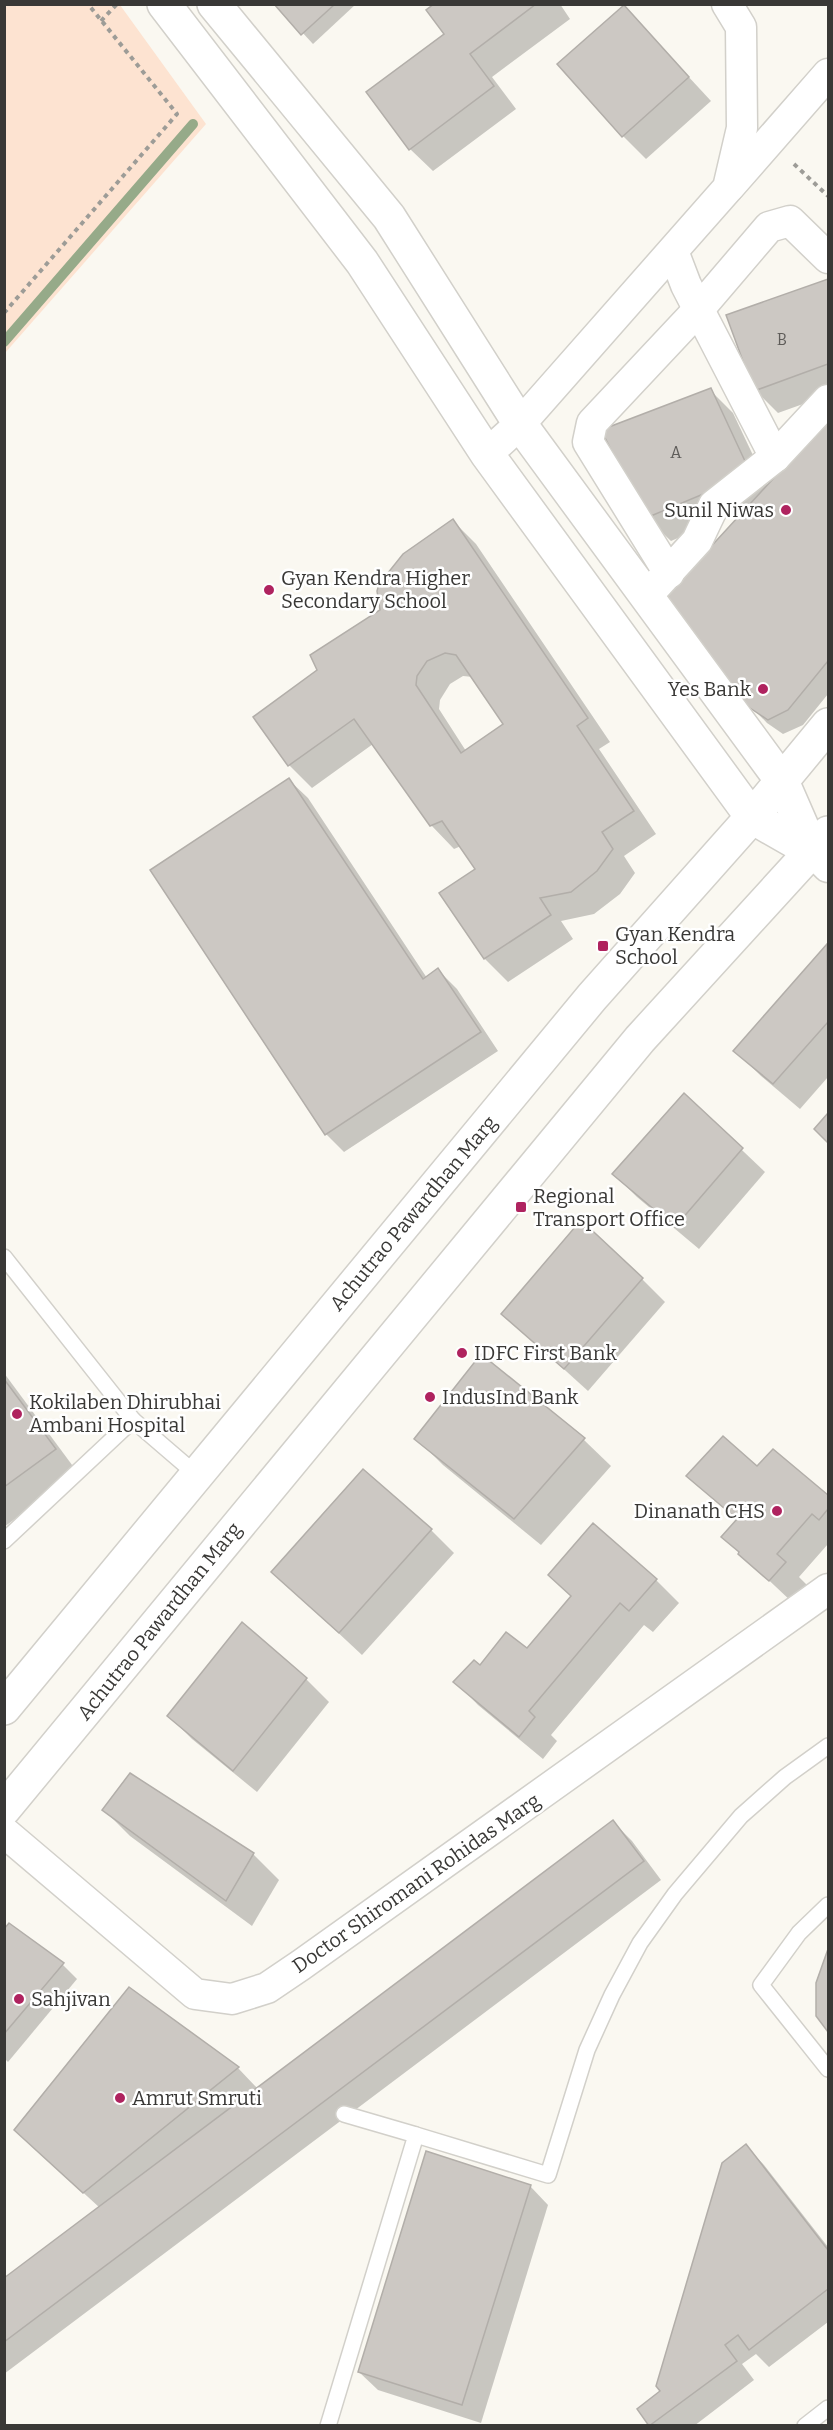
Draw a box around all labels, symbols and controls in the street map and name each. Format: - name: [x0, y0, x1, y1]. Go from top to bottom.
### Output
- house number: B: [777, 330, 787, 349]
- house number: A: [670, 443, 682, 462]
- place label: Sunil Niwas: [664, 498, 774, 522]
- marker: Sunil Niwas: [779, 503, 793, 517]
- place label: Gyan Kendra Higher Secondary School: [281, 566, 470, 613]
- marker: Gyan Kendra Higher Secondary School: [262, 583, 276, 597]
- place label: Yes Bank: [668, 677, 752, 701]
- marker: Yes Bank: [756, 682, 770, 696]
- place label: Gyan Kendra School: [615, 922, 735, 969]
- marker: Gyan Kendra School: [596, 939, 610, 953]
- street label: Achutrao Pawardhan Marg: [324, 1111, 502, 1315]
- place label: Regional Transport Office: [533, 1184, 685, 1231]
- marker: Regional Transport Office: [514, 1200, 528, 1214]
- place label: IDFC First Bank: [474, 1341, 617, 1365]
- marker: IDFC First Bank: [455, 1346, 469, 1360]
- place label: IndusInd Bank: [442, 1385, 579, 1409]
- place label: Kokilaben Dhirubhai Ambani Hospital: [29, 1390, 221, 1437]
- marker: IndusInd Bank: [423, 1390, 437, 1404]
- marker: Kokilaben Dhirubhai Ambani Hospital: [10, 1407, 24, 1421]
- place label: Dinanath CHS: [634, 1499, 765, 1523]
- marker: Dinanath CHS: [770, 1504, 784, 1518]
- street label: Achutrao Pawardhan Marg: [72, 1517, 246, 1725]
- street label: Doctor Shiromani Rohidas Marg: [288, 1788, 544, 1978]
- place label: Sahjivan: [31, 1987, 111, 2012]
- marker: Sahjivan: [12, 1992, 26, 2006]
- place label: Amrut Smruti: [132, 2086, 262, 2110]
- marker: Amrut Smruti: [113, 2091, 127, 2105]

